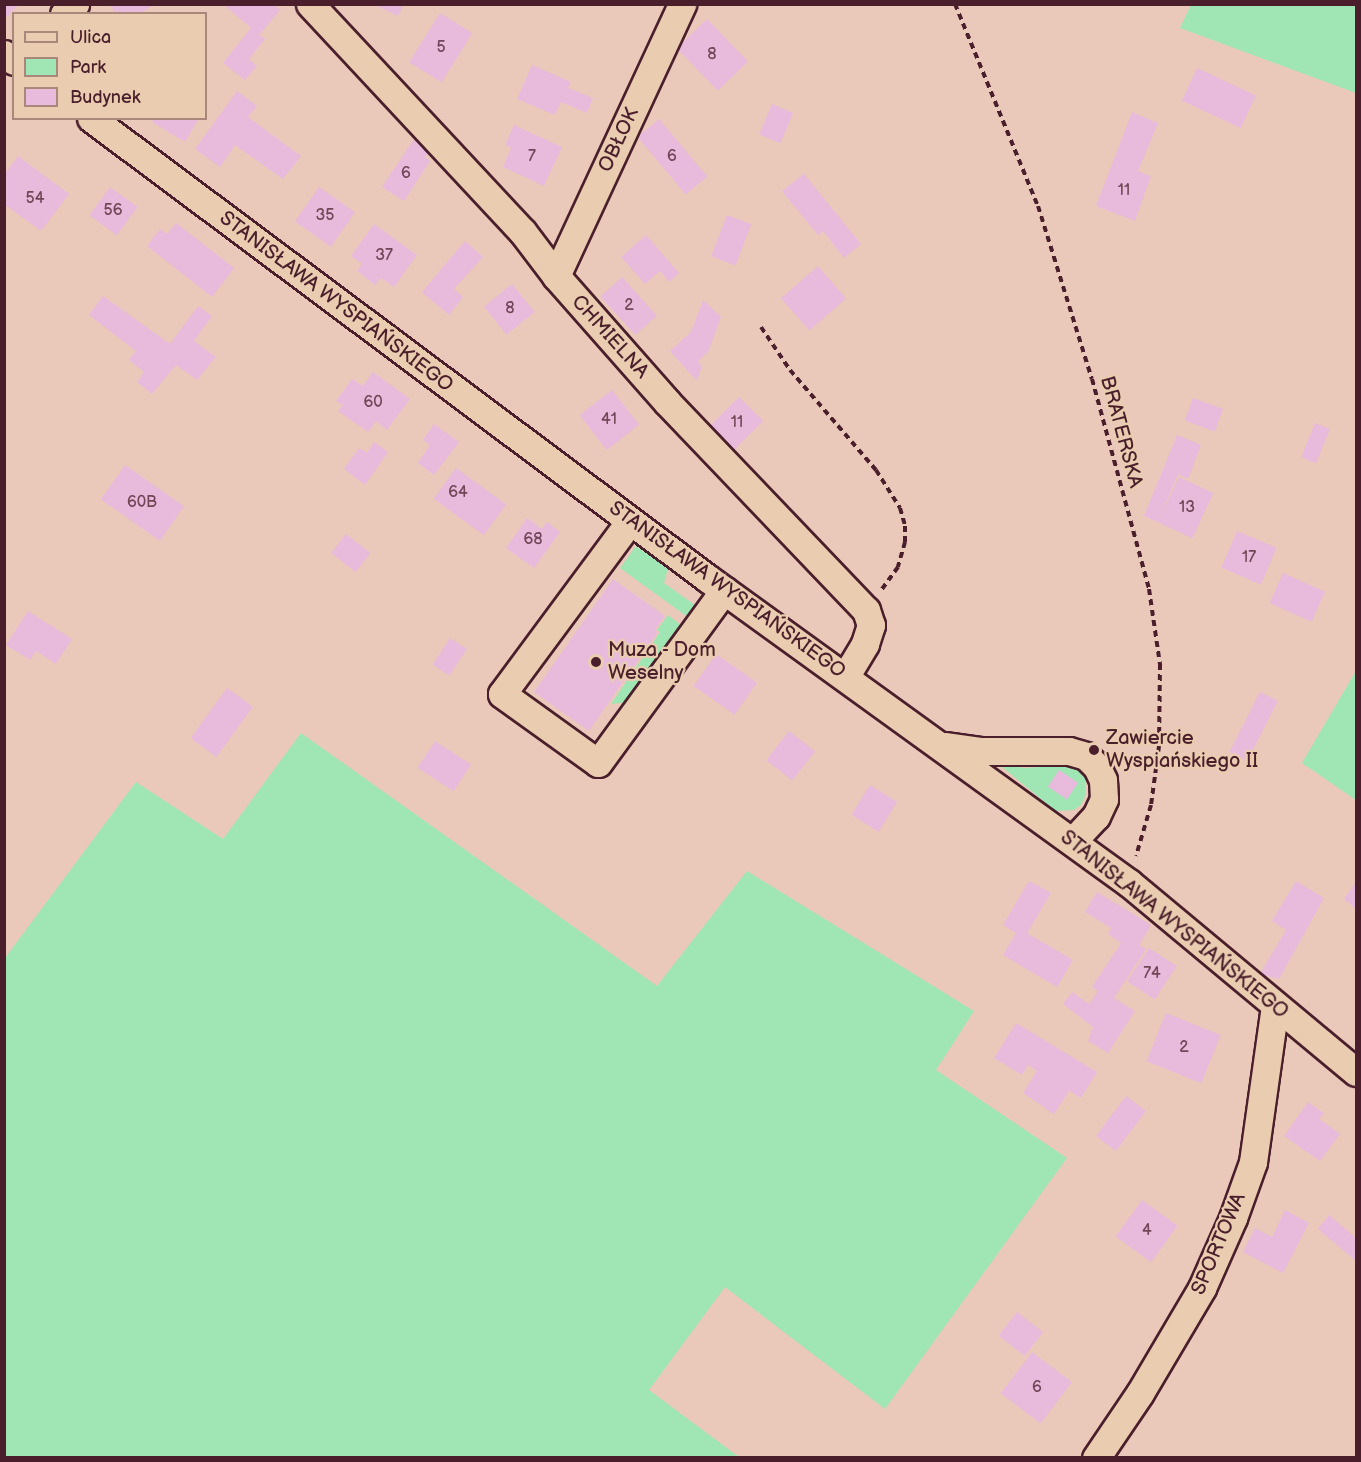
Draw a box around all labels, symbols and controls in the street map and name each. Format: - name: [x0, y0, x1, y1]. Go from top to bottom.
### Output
- legend: [12, 12, 207, 120]
- text: Ulica: [70, 27, 111, 48]
- house number: 5: [436, 38, 446, 58]
- house number: 8: [707, 45, 717, 65]
- text: Park: [70, 57, 106, 78]
- text: Budynek: [70, 87, 140, 108]
- street label: OBŁOK: [594, 104, 644, 176]
- house number: 7: [528, 147, 536, 167]
- house number: 6: [667, 147, 677, 167]
- house number: 6: [401, 164, 411, 184]
- house number: 11: [1118, 181, 1130, 201]
- house number: 54: [26, 189, 44, 209]
- house number: 56: [104, 201, 122, 221]
- street label: STANISŁAWA WYSPIAŃSKIEGO: [214, 206, 458, 398]
- house number: 35: [315, 206, 335, 226]
- house number: 37: [375, 246, 393, 266]
- street label: CHMIELNA: [566, 290, 654, 384]
- house number: 2: [624, 296, 634, 316]
- house number: 8: [505, 299, 515, 319]
- street label: BRATERSKA: [1095, 373, 1147, 491]
- house number: 60: [363, 393, 383, 413]
- house number: 41: [601, 410, 617, 430]
- house number: 11: [731, 413, 743, 433]
- house number: 64: [448, 483, 468, 503]
- house number: 60B: [127, 493, 157, 513]
- street label: STANISŁAWA WYSPIAŃSKIEGO: [604, 496, 850, 684]
- house number: 13: [1179, 498, 1195, 518]
- house number: 68: [523, 530, 543, 550]
- house number: 17: [1242, 548, 1256, 568]
- place label: Muza - Dom Weselny: [608, 638, 717, 685]
- marker: Muza - Dom Weselny: [589, 655, 603, 669]
- place label: Zawiercie Wyspiańskiego II: [1106, 726, 1258, 773]
- marker: Zawiercie Wyspiańskiego II: [1087, 743, 1101, 757]
- street label: STANISŁAWA WYSPIAŃSKIEGO: [1055, 825, 1293, 1025]
- house number: 74: [1143, 964, 1161, 984]
- house number: 2: [1179, 1038, 1189, 1058]
- street label: SPORTOWA: [1187, 1189, 1251, 1299]
- house number: 4: [1142, 1221, 1152, 1241]
- house number: 6: [1032, 1378, 1042, 1398]

